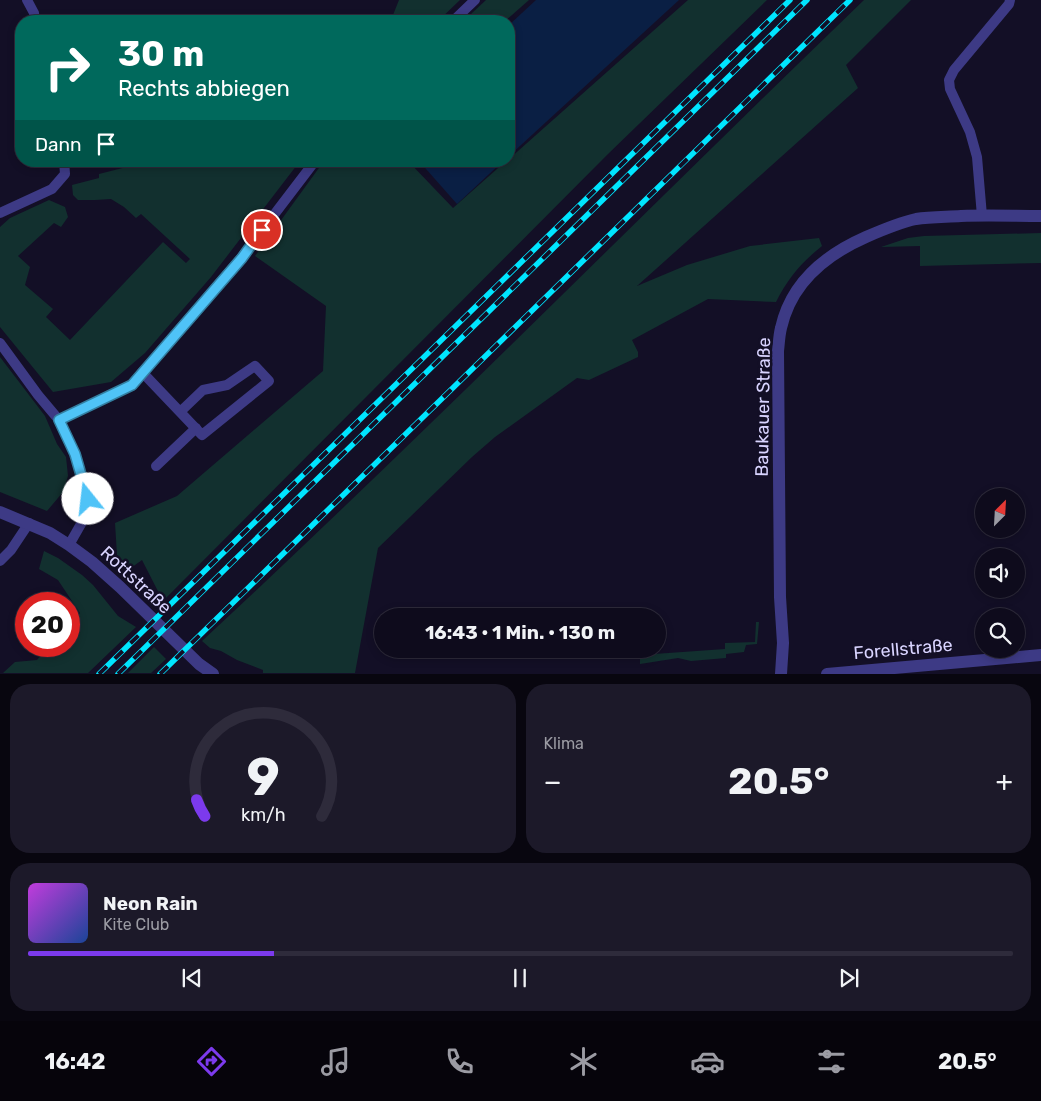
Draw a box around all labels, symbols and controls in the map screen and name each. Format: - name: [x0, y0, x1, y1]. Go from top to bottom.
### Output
- text: 30 m: [118, 33, 204, 75]
- icon: right: [35, 35, 100, 100]
- text: Rechts abbiegen: [118, 75, 290, 102]
- icon: arrive: [92, 130, 120, 158]
- text: Dann: [35, 133, 82, 156]
- pin: [241, 209, 283, 251]
- icon: arrive: [248, 216, 276, 244]
- street label: Baukauer Straße: [751, 337, 775, 477]
- position arrow: [61, 472, 113, 524]
- north arrow: [975, 488, 1025, 538]
- map controls: [975, 488, 1025, 658]
- street label: Rottstraße: [96, 541, 176, 619]
- button: sound: [975, 548, 1025, 598]
- speed limit sign: 20: [15, 592, 80, 657]
- button: search: [975, 608, 1025, 658]
- text: 16:43 · 1 Min. · 130 m: [425, 621, 615, 644]
- street label: Forellstraße: [852, 634, 954, 664]
- text: Klima: [544, 734, 584, 753]
- text: 9: [246, 746, 279, 808]
- text: 20.5°: [728, 758, 829, 804]
- text: −: [544, 765, 562, 798]
- text: +: [996, 765, 1013, 798]
- text: km/h: [240, 804, 285, 825]
- text: Neon Rain: [103, 892, 198, 915]
- text: Kite Club: [103, 915, 169, 934]
- icon: previous: [178, 964, 206, 992]
- icon: pause: [506, 964, 534, 992]
- icon: next: [835, 964, 863, 992]
- icon: directions: [194, 1044, 229, 1079]
- icon: music: [318, 1044, 353, 1079]
- icon: phone: [442, 1044, 477, 1079]
- icon: climate: [566, 1044, 601, 1079]
- icon: car: [690, 1044, 725, 1079]
- icon: filters: [814, 1044, 849, 1079]
- text: 16:42: [44, 1048, 105, 1075]
- text: 20.5°: [938, 1048, 997, 1075]

